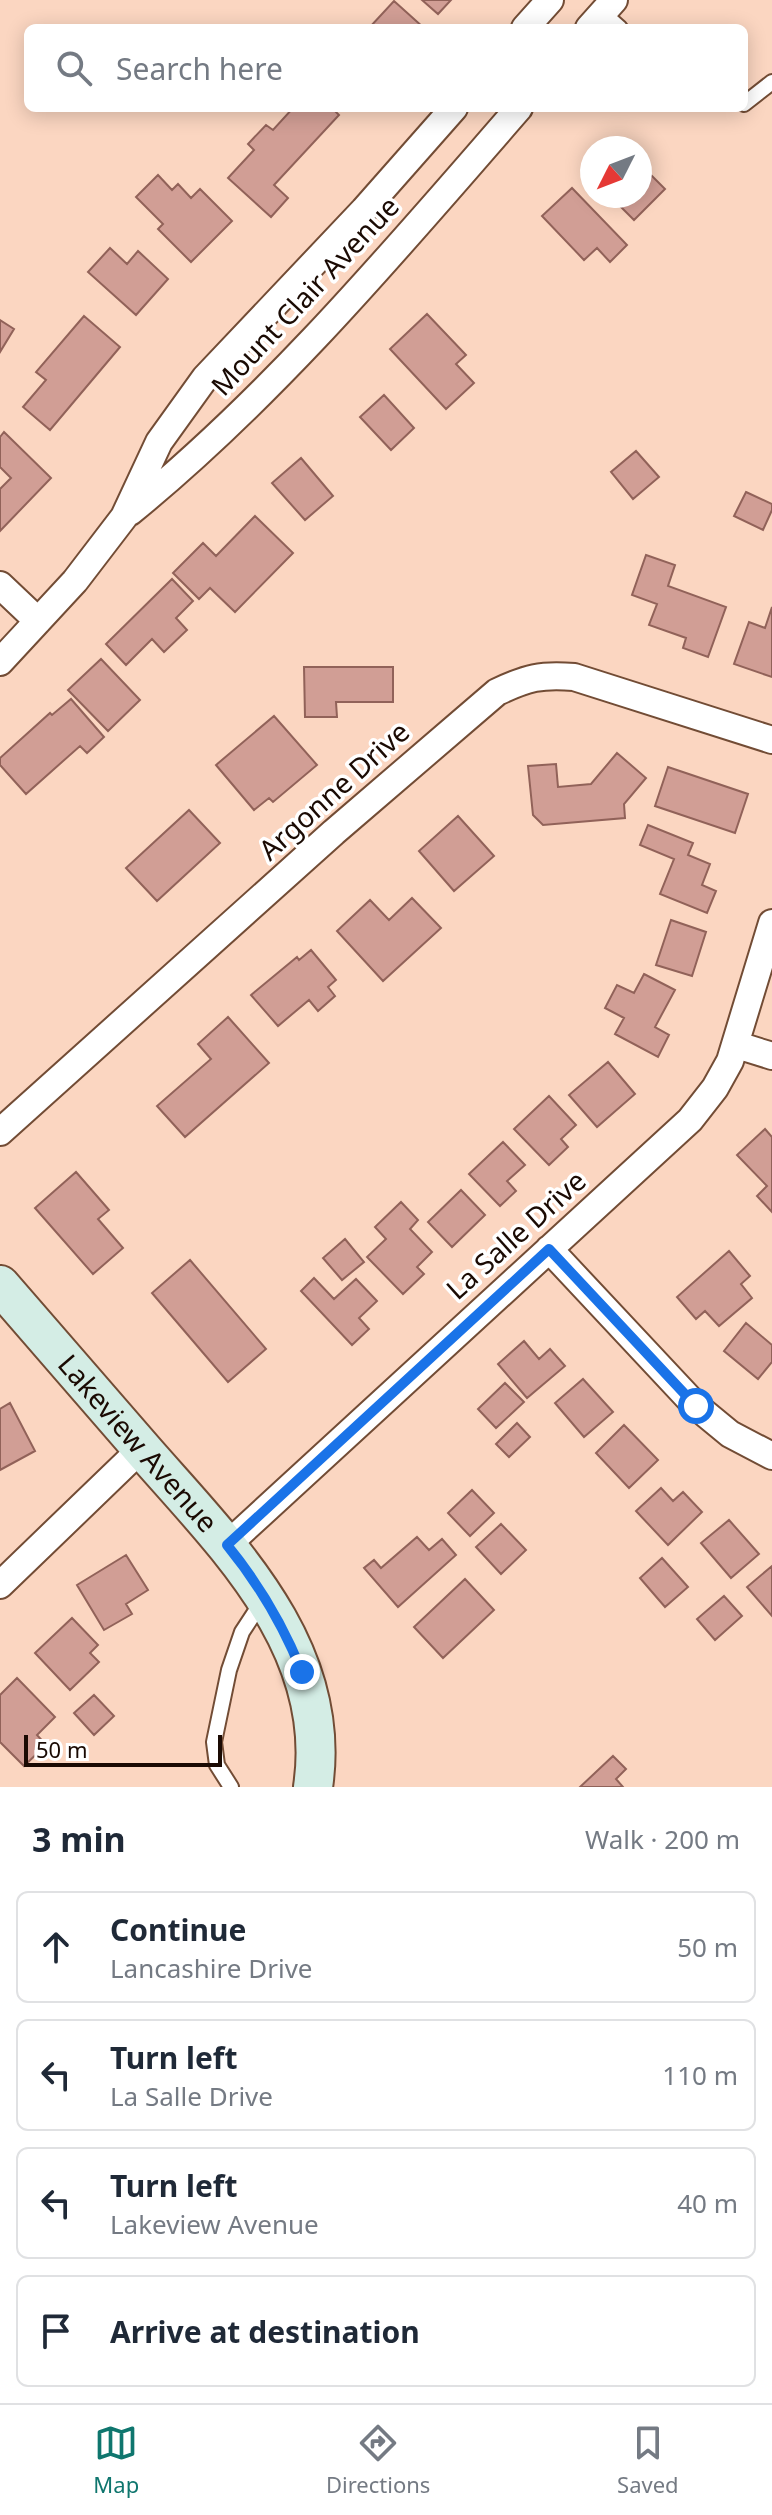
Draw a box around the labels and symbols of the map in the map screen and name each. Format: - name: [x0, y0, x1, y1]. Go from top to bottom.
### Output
- north arrow: [580, 136, 652, 208]
- street label: Mount Clair Avenue: [202, 188, 407, 403]
- street label: Argonne Drive: [250, 712, 417, 868]
- street label: La Salle Drive: [437, 1161, 593, 1307]
- street label: Lakeview Avenue: [50, 1346, 227, 1540]
- route start: [678, 1388, 714, 1424]
- route end: [284, 1654, 320, 1690]
- scale bar: [24, 1731, 222, 1767]

